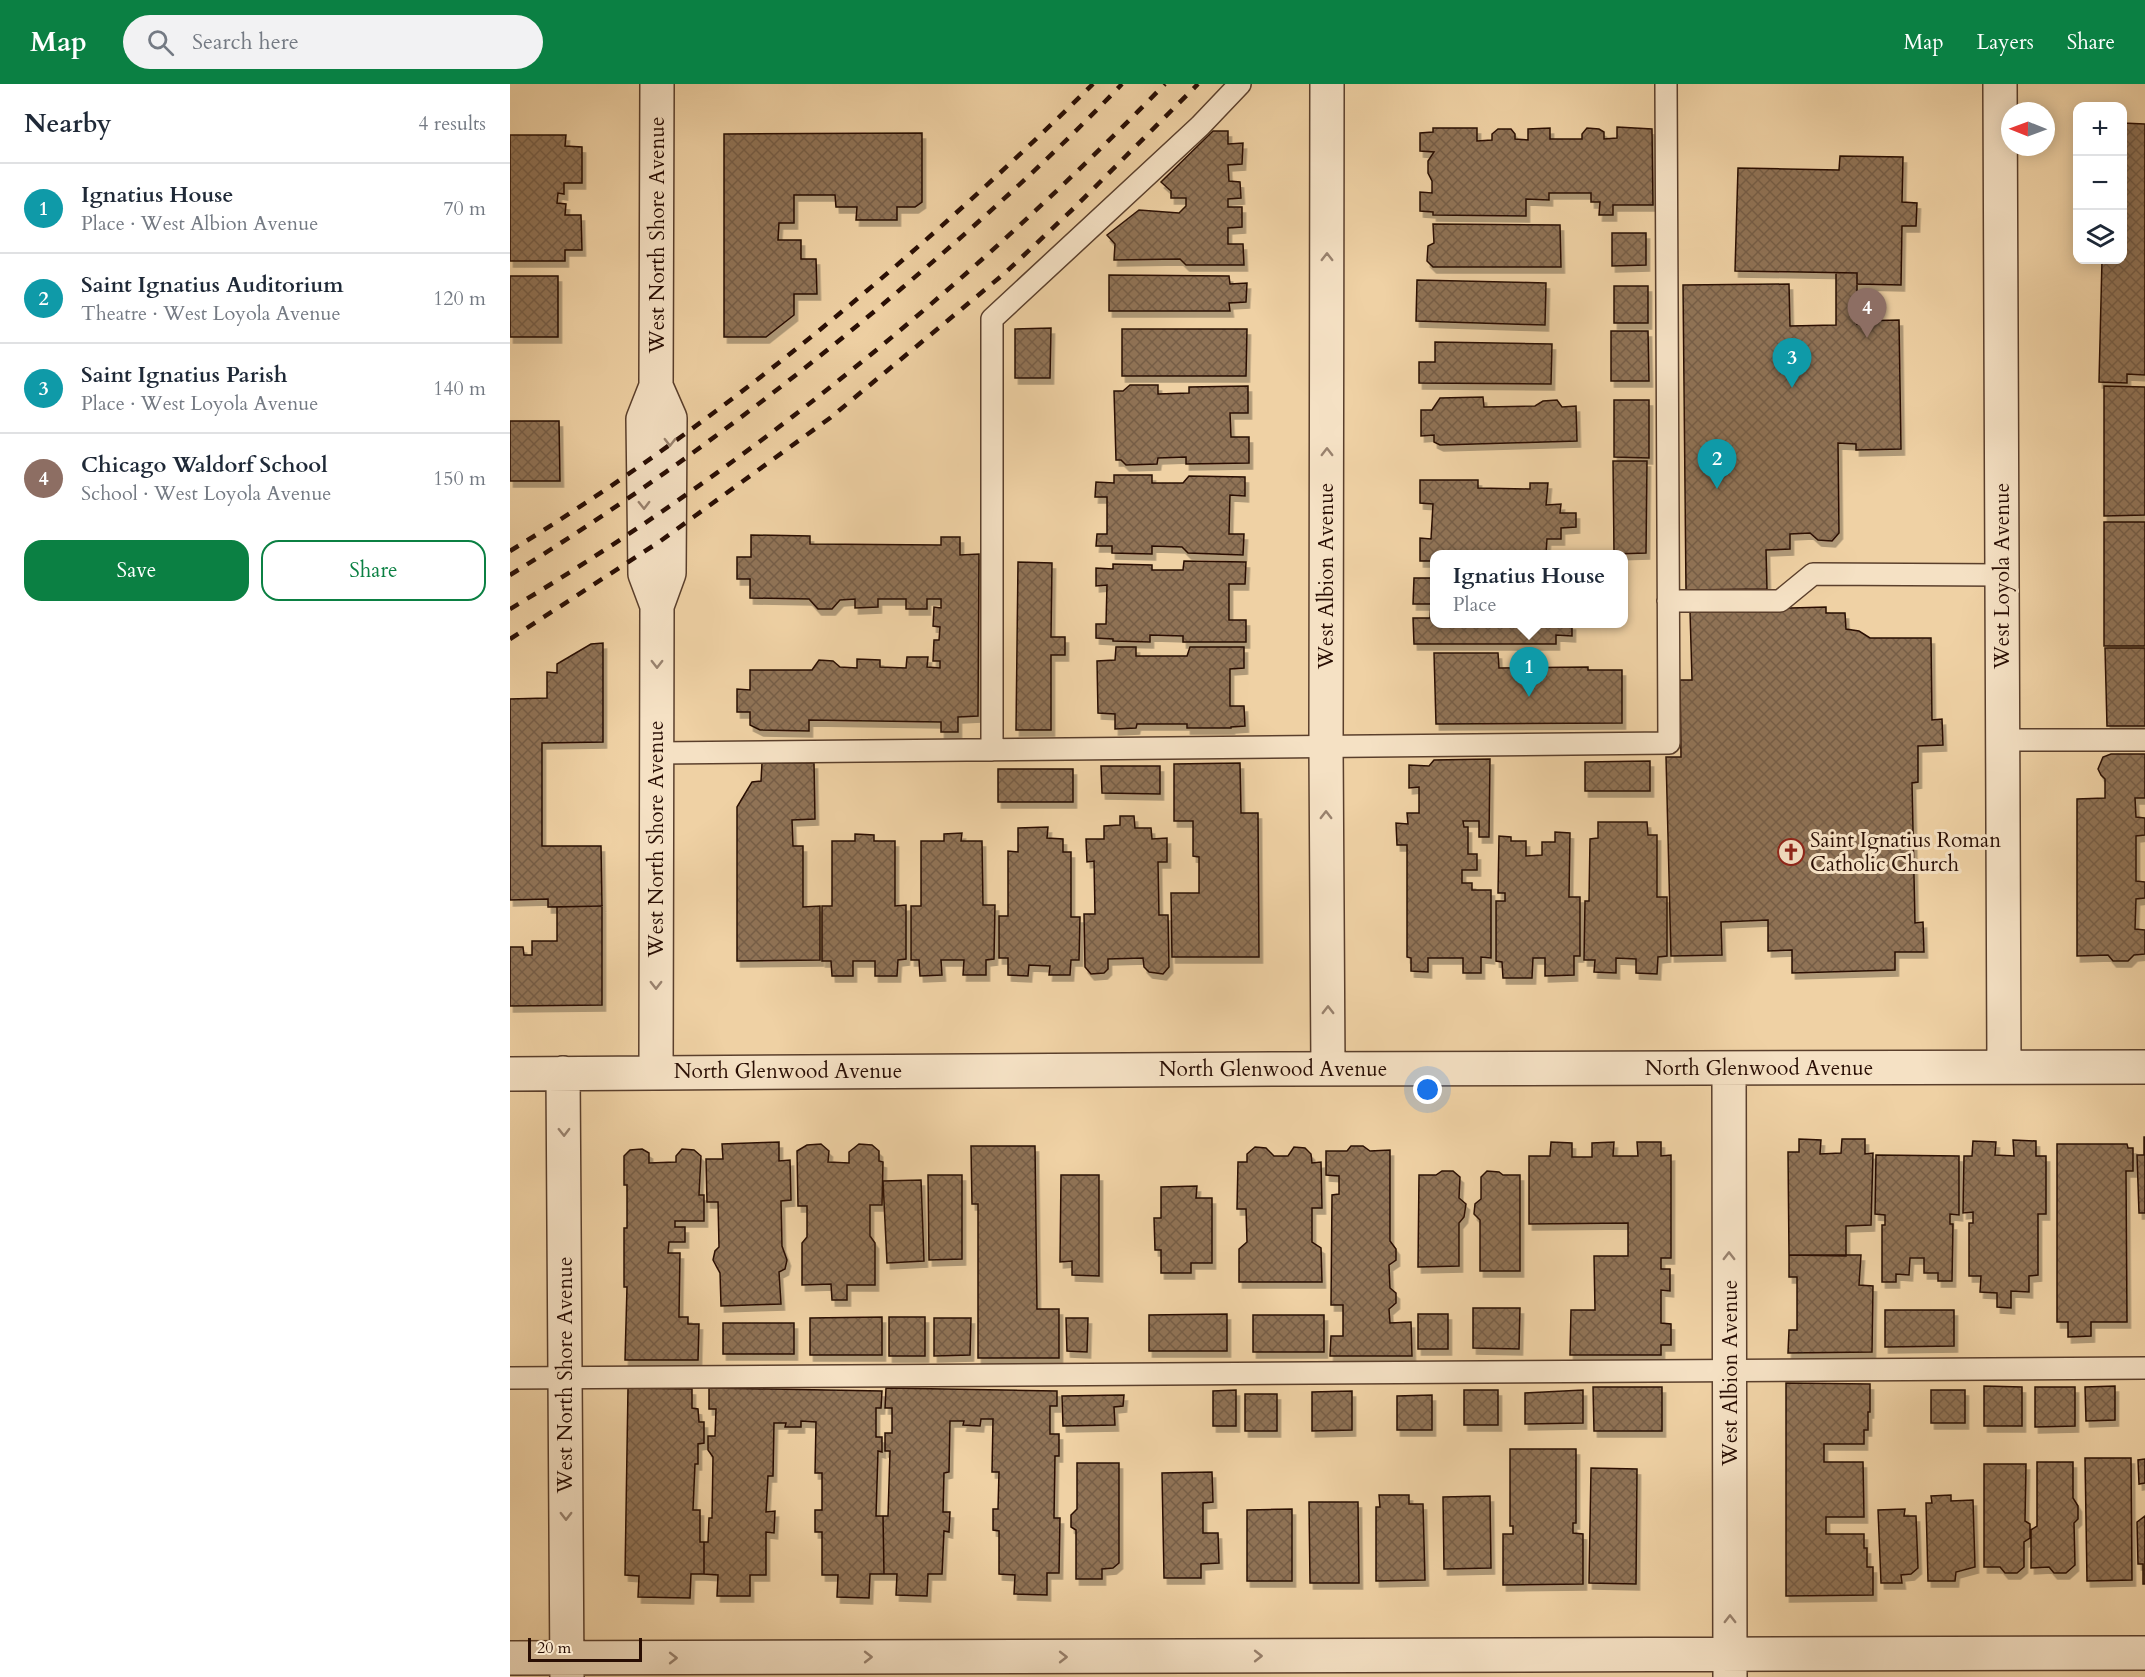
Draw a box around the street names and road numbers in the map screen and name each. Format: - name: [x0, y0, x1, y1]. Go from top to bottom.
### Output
- street label: West North Shore Avenue: [643, 116, 672, 355]
- street label: West Albion Avenue: [1312, 483, 1341, 670]
- street label: West Loyola Avenue: [1988, 483, 2017, 670]
- street label: West North Shore Avenue: [642, 720, 671, 959]
- street label: North Glenwood Avenue: [1645, 1054, 1873, 1083]
- street label: North Glenwood Avenue: [1159, 1055, 1387, 1084]
- street label: North Glenwood Avenue: [674, 1057, 902, 1086]
- street label: West North Shore Avenue: [551, 1256, 580, 1495]
- street label: West Albion Avenue: [1716, 1280, 1745, 1467]

